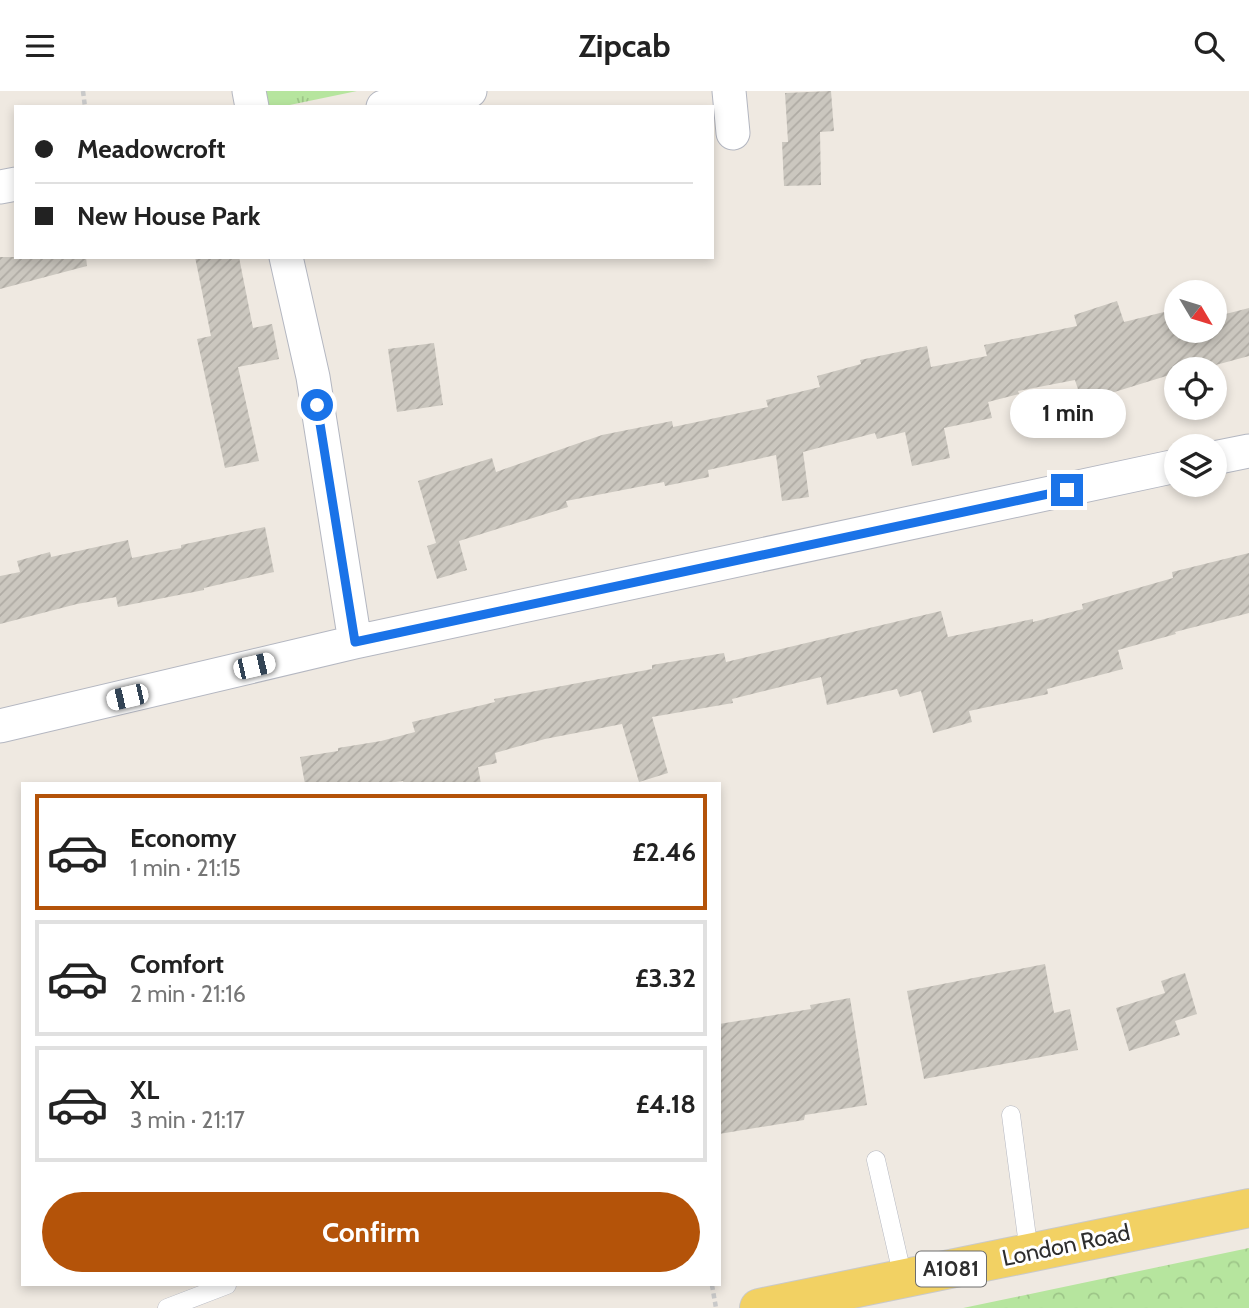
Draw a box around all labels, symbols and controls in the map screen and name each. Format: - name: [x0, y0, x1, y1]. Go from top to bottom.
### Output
- text: Zipcab: [578, 26, 671, 65]
- icon: menu: [21, 27, 59, 65]
- icon: search: [1190, 27, 1228, 65]
- text: Meadowcroft: [77, 133, 226, 165]
- text: New House Park: [77, 200, 260, 232]
- north arrow: [1164, 280, 1227, 343]
- map controls: [1164, 280, 1227, 497]
- button: locate: [1164, 357, 1227, 420]
- route start: [301, 389, 333, 421]
- callout: 1 min: [1009, 389, 1125, 437]
- text: 1 min: [1042, 399, 1094, 427]
- button: layers: [1164, 434, 1227, 497]
- route end: [1051, 474, 1083, 506]
- car: [232, 651, 277, 681]
- car: [105, 682, 150, 712]
- icon: car: [46, 821, 109, 884]
- text: Economy: [130, 822, 236, 854]
- text: £2.46: [632, 836, 696, 868]
- text: 1 min · 21:15: [130, 854, 241, 882]
- icon: car: [46, 947, 109, 1010]
- text: Comfort: [130, 948, 224, 980]
- text: £3.32: [635, 962, 696, 994]
- text: 2 min · 21:16: [130, 980, 246, 1008]
- icon: car: [46, 1073, 109, 1136]
- text: XL: [130, 1074, 159, 1106]
- text: £4.18: [636, 1088, 696, 1120]
- text: 3 min · 21:17: [130, 1106, 245, 1134]
- button: Confirm: [42, 1192, 700, 1272]
- street label: London Road: [999, 1218, 1133, 1272]
- road number: A1081: [916, 1251, 986, 1287]

